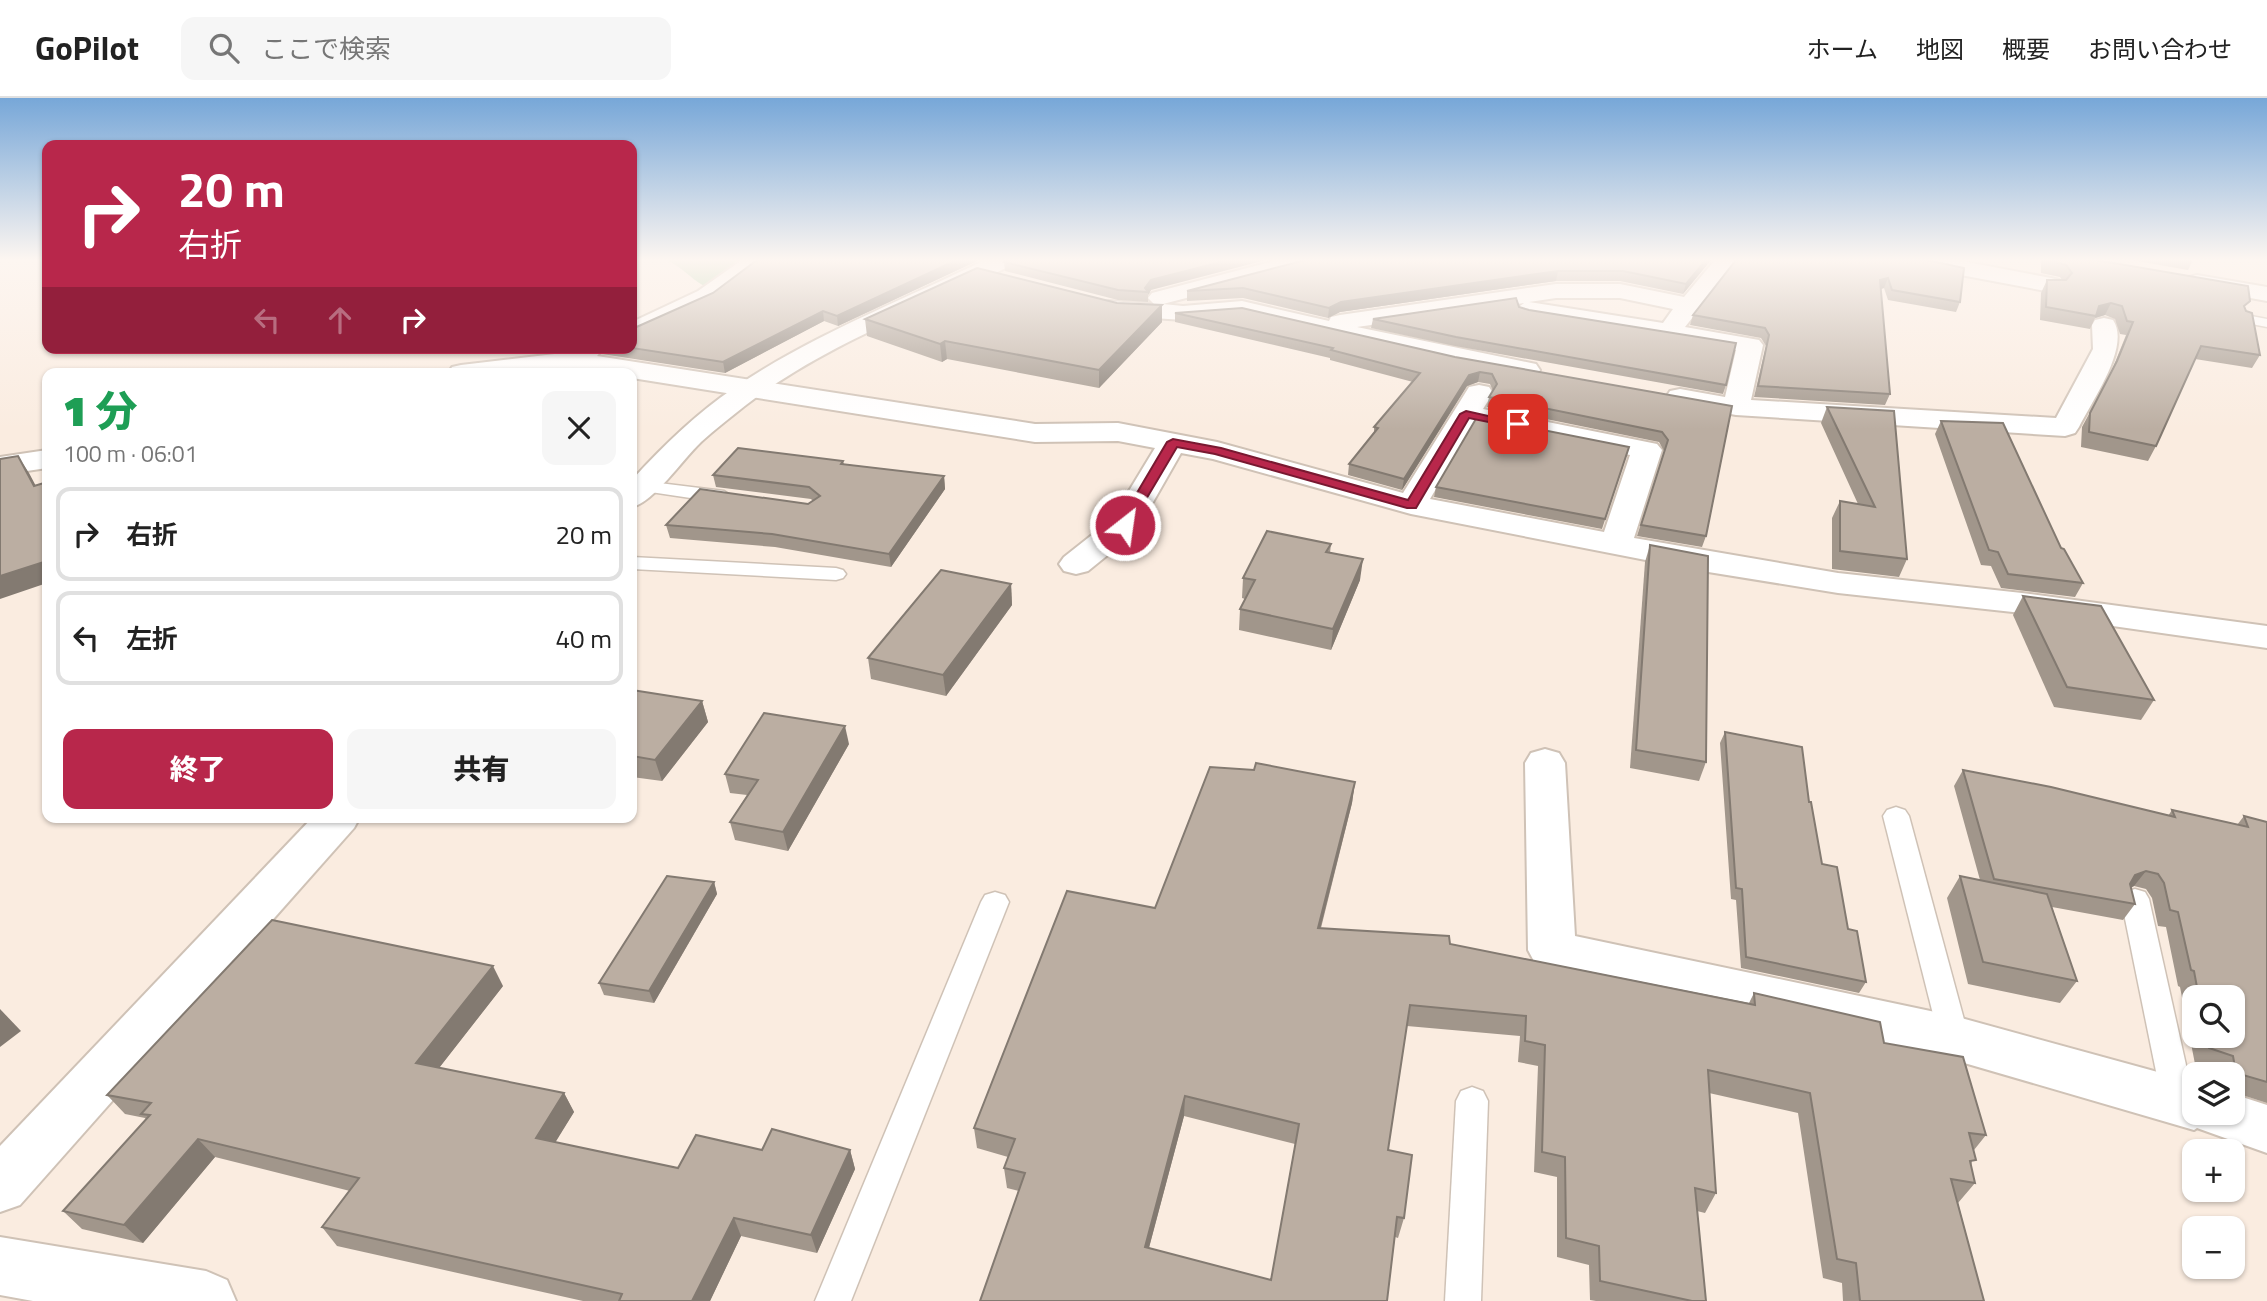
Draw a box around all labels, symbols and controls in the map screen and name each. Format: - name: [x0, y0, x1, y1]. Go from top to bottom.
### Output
- search box: [181, 17, 671, 80]
- text: GoPilot: [35, 23, 139, 73]
- icon: search: [205, 29, 243, 67]
- text: ここで検索: [261, 29, 391, 68]
- text: ホーム: [1807, 31, 1878, 67]
- text: 地図: [1916, 31, 1964, 67]
- text: 概要: [2002, 31, 2050, 67]
- text: お問い合わせ: [2088, 31, 2232, 67]
- text: 20 m: [178, 151, 285, 226]
- icon: right: [63, 168, 154, 259]
- text: 右折: [178, 220, 242, 268]
- icon: left: [248, 301, 286, 339]
- icon: ahead: [321, 301, 359, 339]
- icon: right: [394, 301, 432, 339]
- text: 1 分: [63, 378, 137, 442]
- button: close: [542, 391, 616, 465]
- pin: [1488, 394, 1548, 454]
- icon: arrive: [1499, 405, 1537, 443]
- text: 100 m · 06:01: [63, 436, 198, 471]
- position arrow: [1088, 488, 1162, 562]
- icon: right: [67, 515, 105, 553]
- text: 右折: [126, 515, 178, 554]
- text: 20 m: [555, 515, 612, 554]
- icon: left: [67, 619, 105, 657]
- text: 左折: [126, 619, 178, 658]
- text: 40 m: [555, 619, 612, 658]
- button: 終了: [63, 729, 333, 809]
- button: 共有: [347, 729, 616, 809]
- map controls: [2182, 985, 2245, 1279]
- button: search: [2182, 985, 2245, 1048]
- button: layers: [2182, 1062, 2245, 1125]
- button: +: [2182, 1139, 2245, 1202]
- button: −: [2182, 1216, 2245, 1279]

